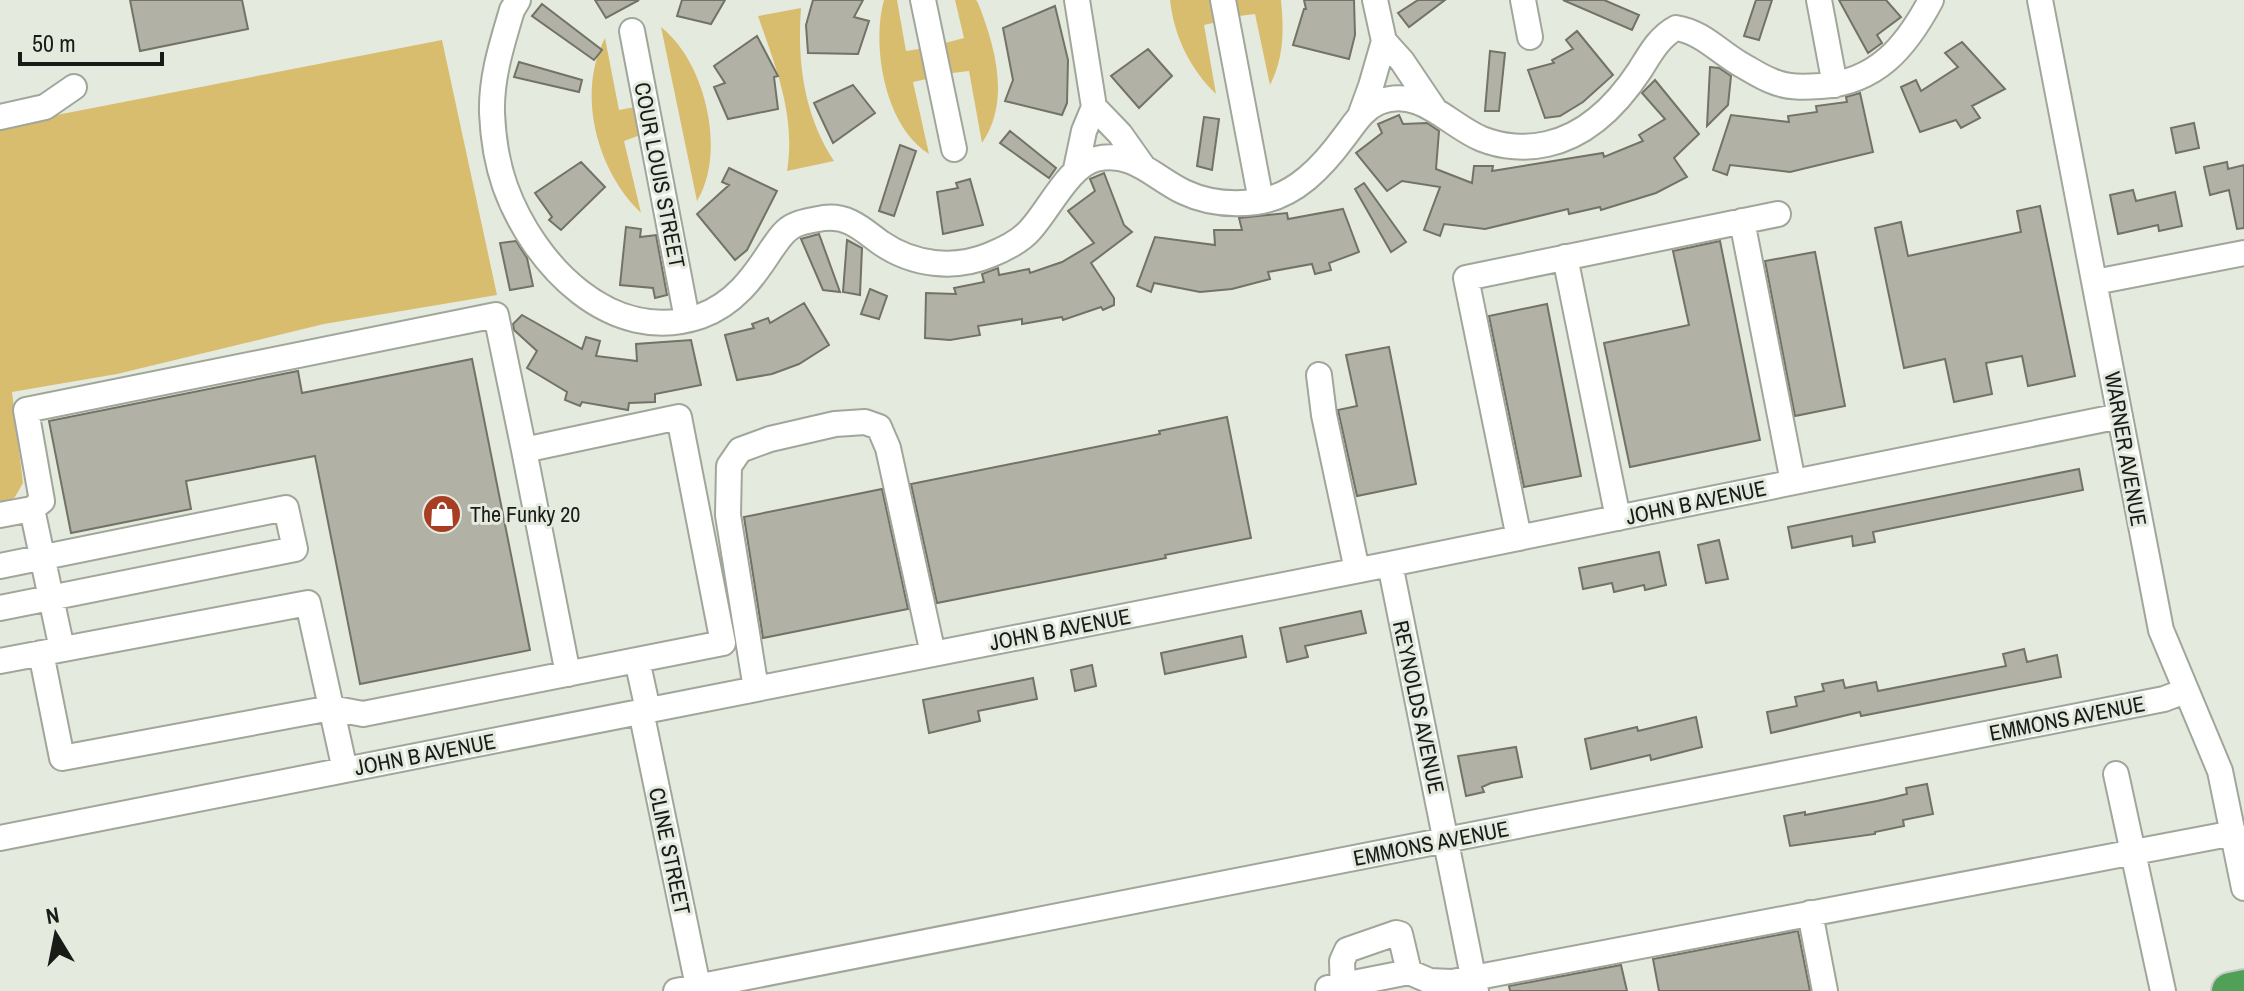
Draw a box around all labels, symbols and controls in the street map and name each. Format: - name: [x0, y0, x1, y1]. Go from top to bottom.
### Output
- scale bar: [20, 16, 162, 66]
- text: 50 m: [32, 27, 76, 59]
- street label: COUR LOUIS STREET: [627, 80, 693, 270]
- street label: WARNER AVENUE: [2098, 369, 2154, 529]
- street label: JOHN B AVENUE: [1623, 472, 1769, 532]
- shop icon: The Funky 20: [421, 493, 463, 535]
- place label: The Funky 20: [470, 499, 580, 529]
- street label: JOHN B AVENUE: [987, 601, 1133, 657]
- street label: REYNOLDS AVENUE: [1386, 618, 1452, 796]
- street label: EMMONS AVENUE: [1987, 688, 2147, 748]
- street label: JOHN B AVENUE: [352, 726, 498, 782]
- street label: CLINE STREET: [642, 785, 698, 917]
- street label: EMMONS AVENUE: [1351, 813, 1511, 873]
- north arrow: [16, 895, 96, 975]
- text: N: [44, 899, 62, 931]

